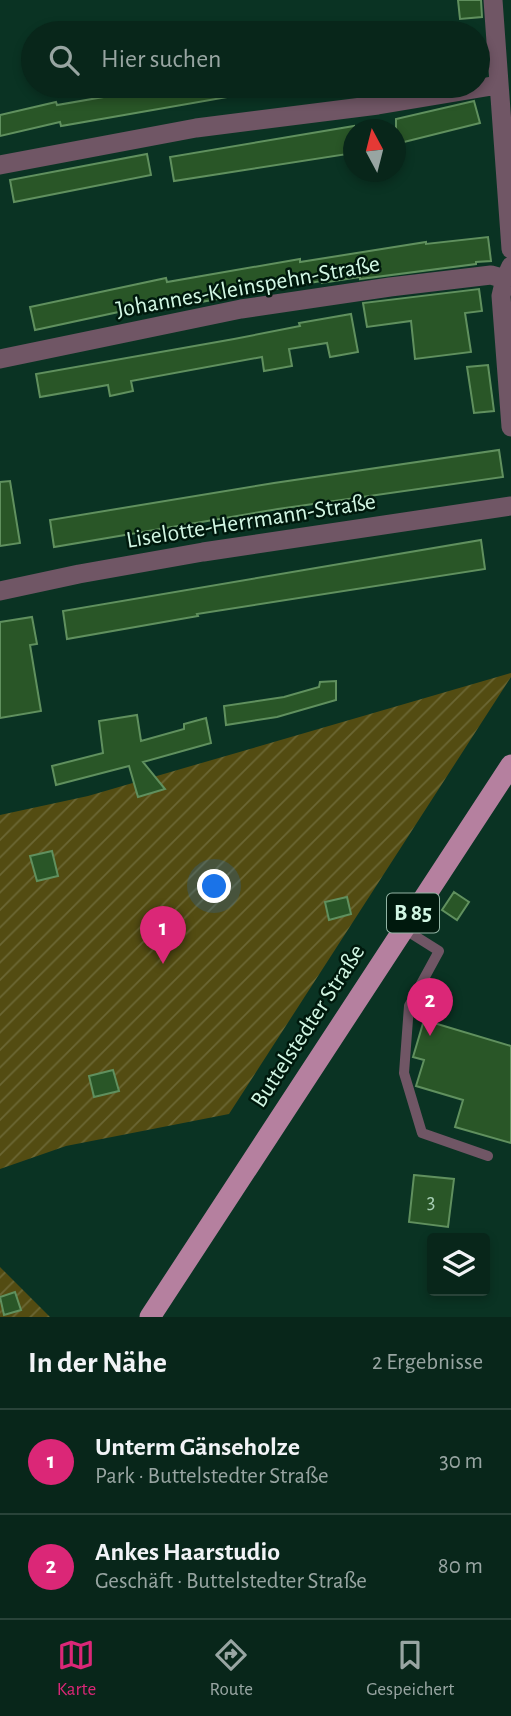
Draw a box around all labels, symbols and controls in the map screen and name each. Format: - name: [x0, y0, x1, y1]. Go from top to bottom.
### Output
- search box: [21, 21, 490, 98]
- icon: search: [45, 41, 83, 79]
- text: Hier suchen: [101, 46, 222, 72]
- north arrow: [343, 119, 406, 182]
- street label: Johannes-Kleinspehn-Straße: [114, 252, 382, 322]
- street label: Liselotte-Herrmann-Straße: [124, 489, 378, 553]
- your location: [197, 869, 231, 903]
- road number: B 85: [387, 893, 439, 932]
- pin: 1: [140, 906, 186, 964]
- street label: Buttelstedter Straße: [247, 940, 369, 1112]
- pin: 2: [407, 978, 453, 1036]
- house number: 3: [427, 1191, 435, 1212]
- map controls: [427, 1233, 490, 1296]
- button: layers: [427, 1233, 490, 1296]
- text: In der Nähe: [28, 1348, 167, 1378]
- text: 2 Ergebnisse: [372, 1351, 483, 1374]
- text: Unterm Gänseholze: [95, 1434, 300, 1460]
- text: 1: [47, 1450, 55, 1473]
- text: 30 m: [439, 1450, 483, 1473]
- text: Park · Buttelstedter Straße: [95, 1465, 329, 1488]
- text: Ankes Haarstudio: [95, 1539, 280, 1565]
- text: 2: [46, 1555, 56, 1578]
- text: 80 m: [438, 1555, 483, 1578]
- text: Geschäft · Buttelstedter Straße: [95, 1570, 367, 1593]
- tab: Karte: [57, 1636, 96, 1701]
- tab: Route: [210, 1636, 253, 1701]
- tab: Gespeichert: [366, 1636, 454, 1701]

